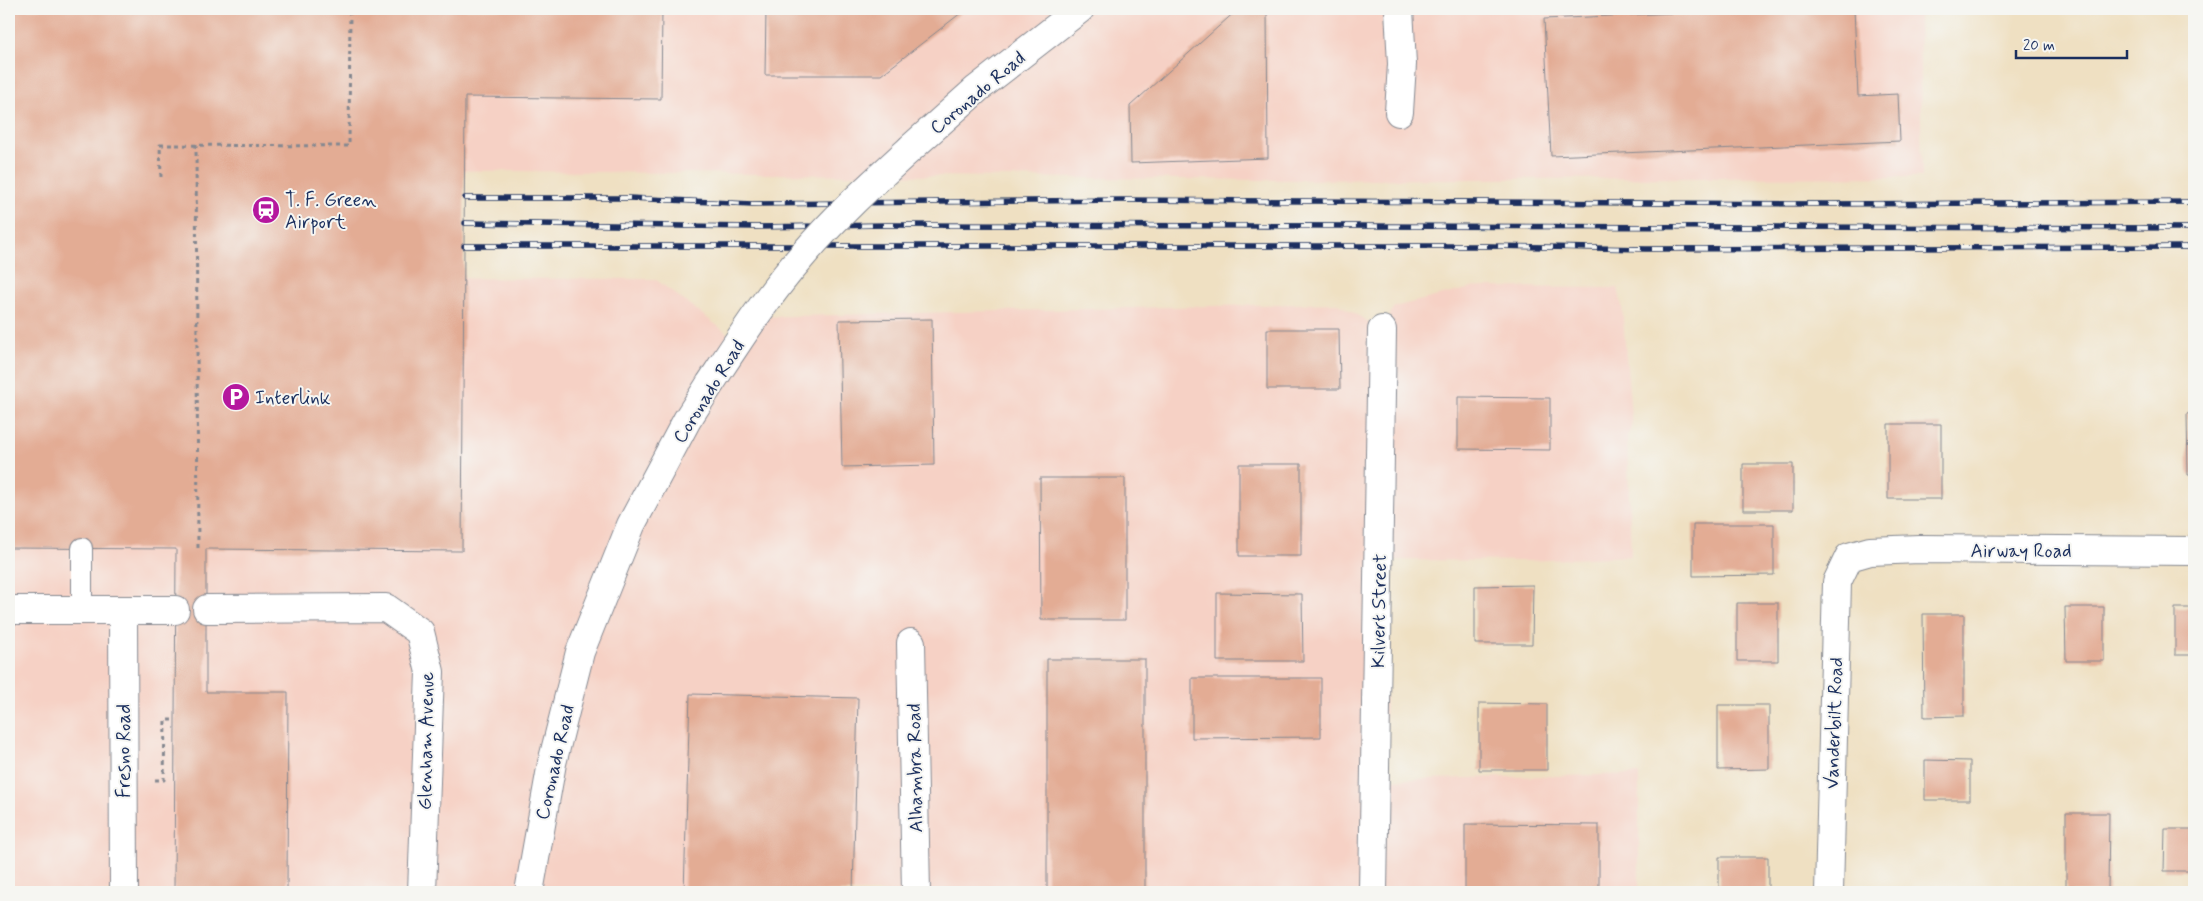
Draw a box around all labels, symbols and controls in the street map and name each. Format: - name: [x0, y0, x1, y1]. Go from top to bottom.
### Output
- scale bar: [2016, 28, 2127, 60]
- text: 20 m: [2023, 36, 2055, 56]
- street label: Coronado Road: [925, 46, 1031, 140]
- place label: T. F. Green Airport: [285, 188, 376, 235]
- station icon: T. F. Green Airport: [251, 195, 281, 225]
- street label: Coronado Road: [668, 335, 751, 448]
- parking icon: Interlink: [221, 382, 251, 412]
- place label: Interlink: [255, 386, 331, 411]
- street label: Airway Road: [1970, 539, 2072, 564]
- street label: Kilvert Street: [1366, 554, 1393, 668]
- street label: Vanderbilt Road: [1820, 657, 1849, 789]
- street label: Glenham Avenue: [413, 672, 440, 810]
- street label: Coronado Road: [530, 702, 581, 822]
- street label: Alhambra Road: [902, 703, 929, 833]
- street label: Fresno Road: [112, 704, 137, 798]

